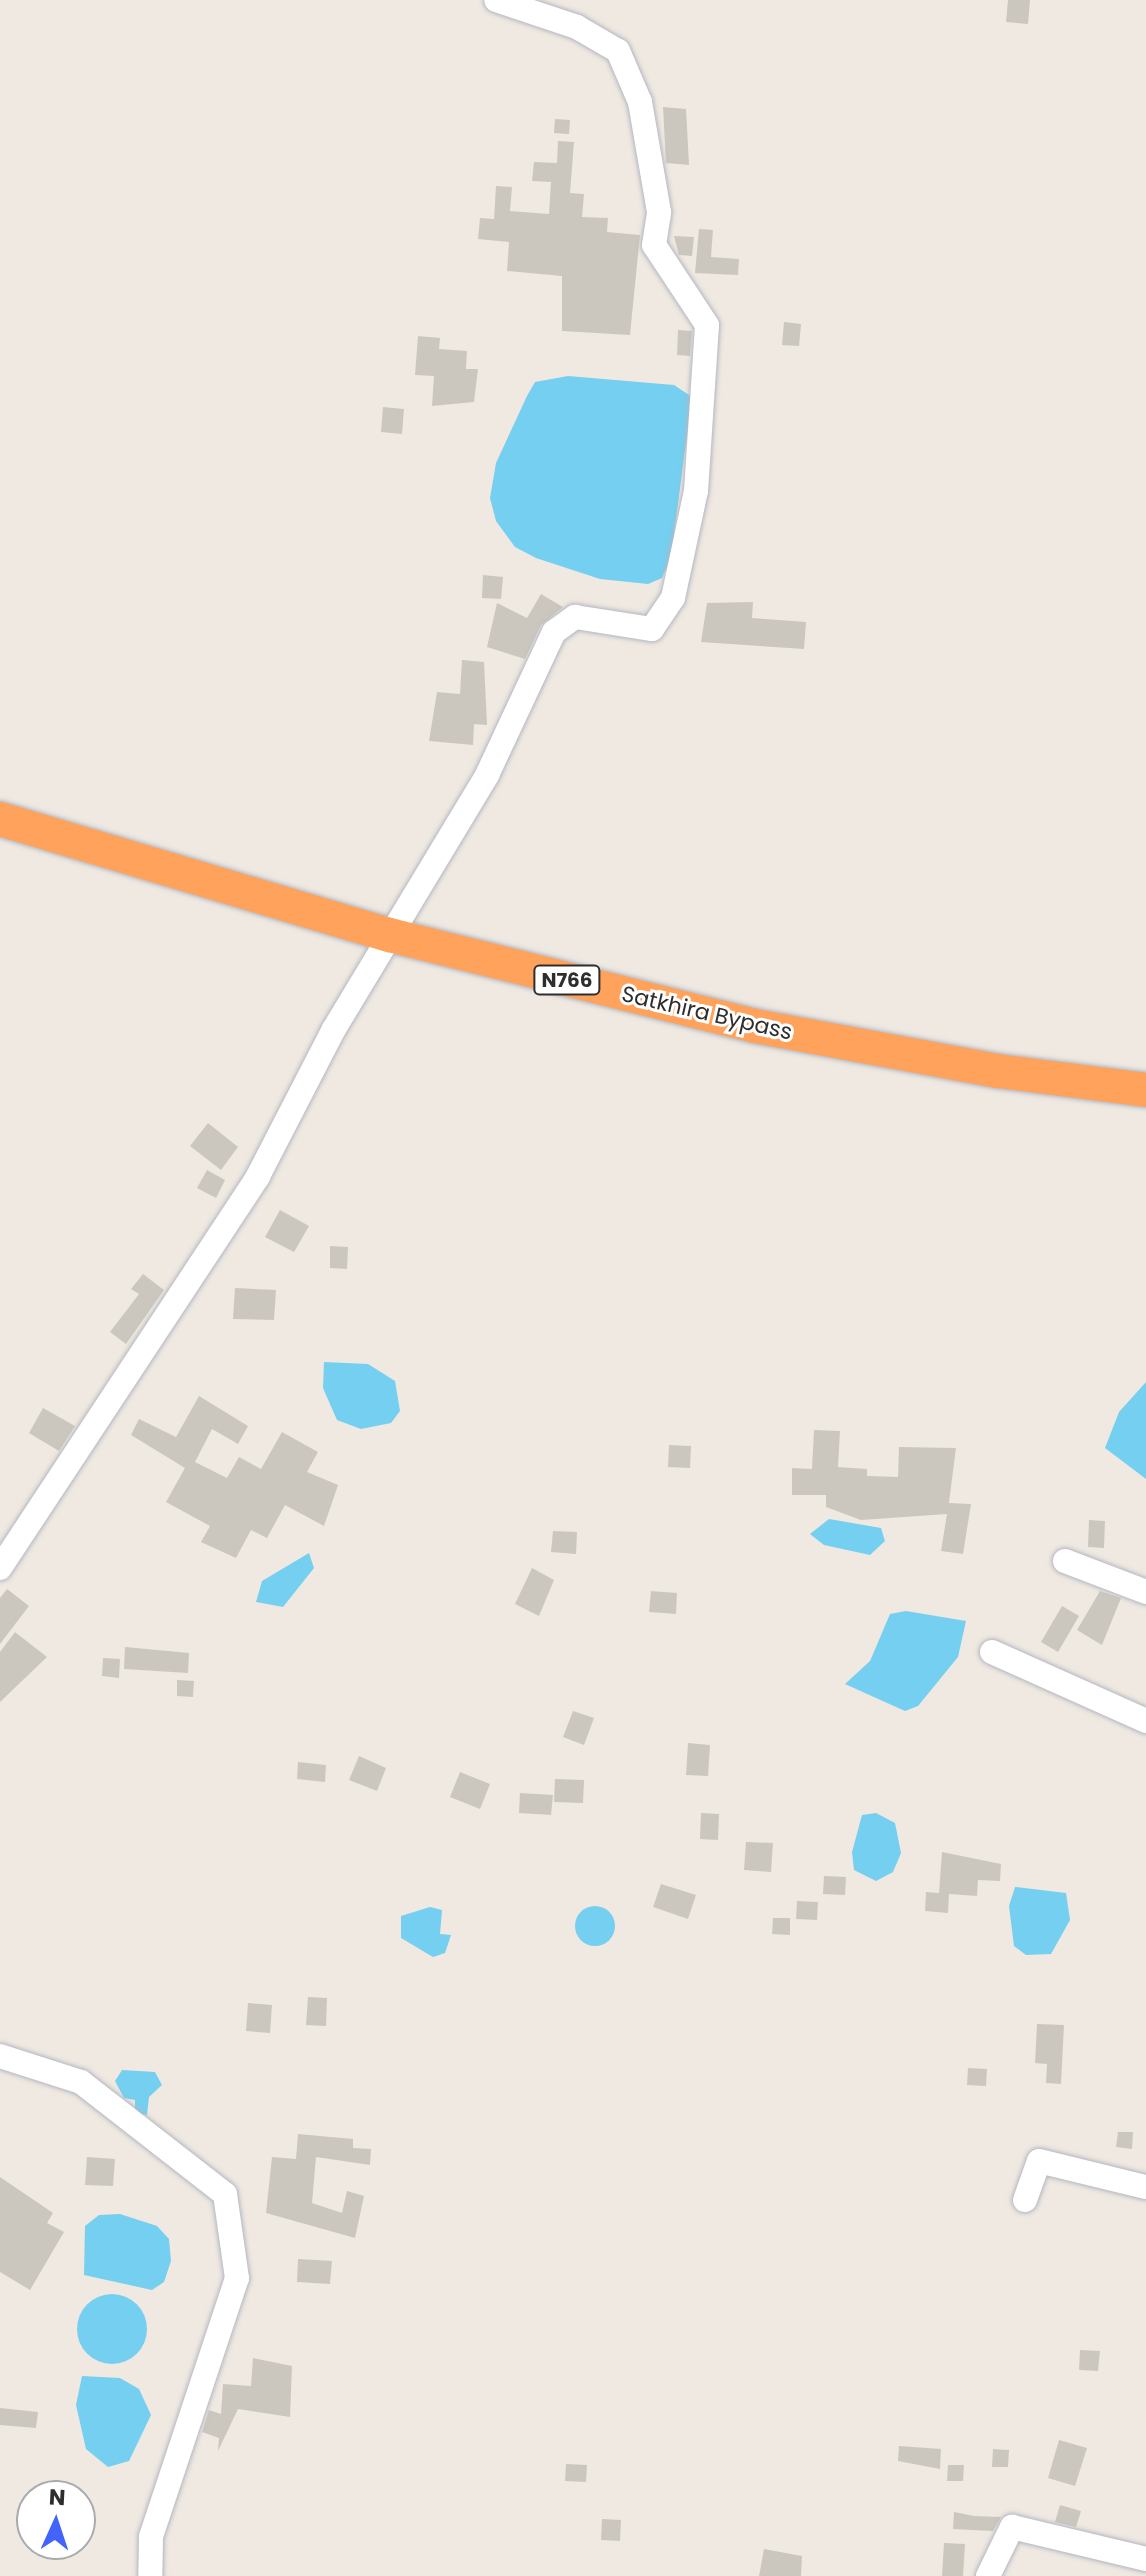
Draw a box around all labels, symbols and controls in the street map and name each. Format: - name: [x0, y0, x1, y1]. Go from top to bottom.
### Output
- road number: N766: [533, 964, 601, 996]
- street label: Satkhira Bypass: [619, 981, 795, 1045]
- north arrow: [16, 2480, 96, 2560]
- text: N: [48, 2482, 66, 2513]

